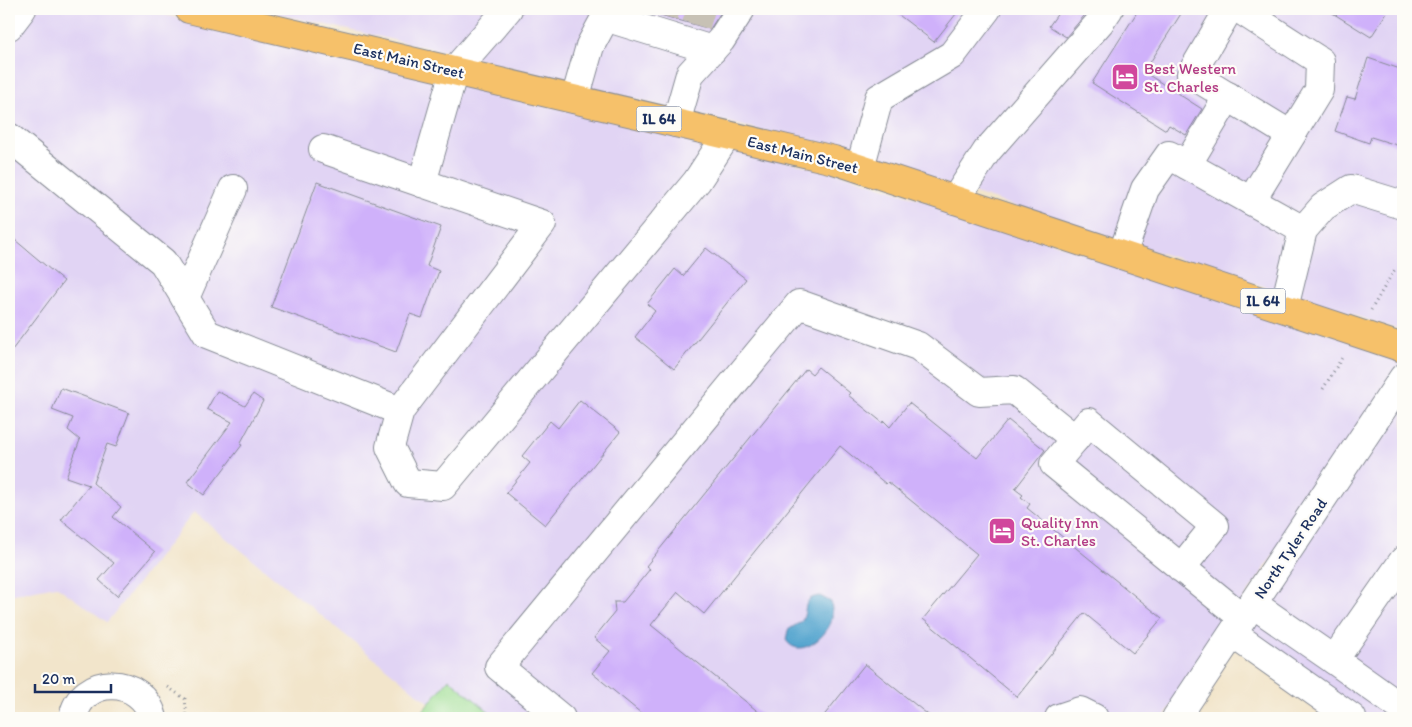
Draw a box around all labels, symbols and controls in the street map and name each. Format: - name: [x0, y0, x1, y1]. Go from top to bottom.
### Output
- street label: East Main Street: [352, 38, 466, 82]
- place label: Best Western St. Charles: [1144, 59, 1236, 96]
- hotel icon: Best Western St. Charles: [1110, 62, 1140, 92]
- road number: IL 64: [636, 106, 682, 132]
- street label: East Main Street: [746, 132, 860, 177]
- road number: IL 64: [1240, 288, 1286, 314]
- street label: North Tyler Road: [1250, 494, 1331, 602]
- place label: Quality Inn St. Charles: [1021, 513, 1099, 550]
- hotel icon: Quality Inn St. Charles: [987, 516, 1017, 546]
- scale bar: [35, 662, 111, 694]
- text: 20 m: [42, 670, 76, 688]

